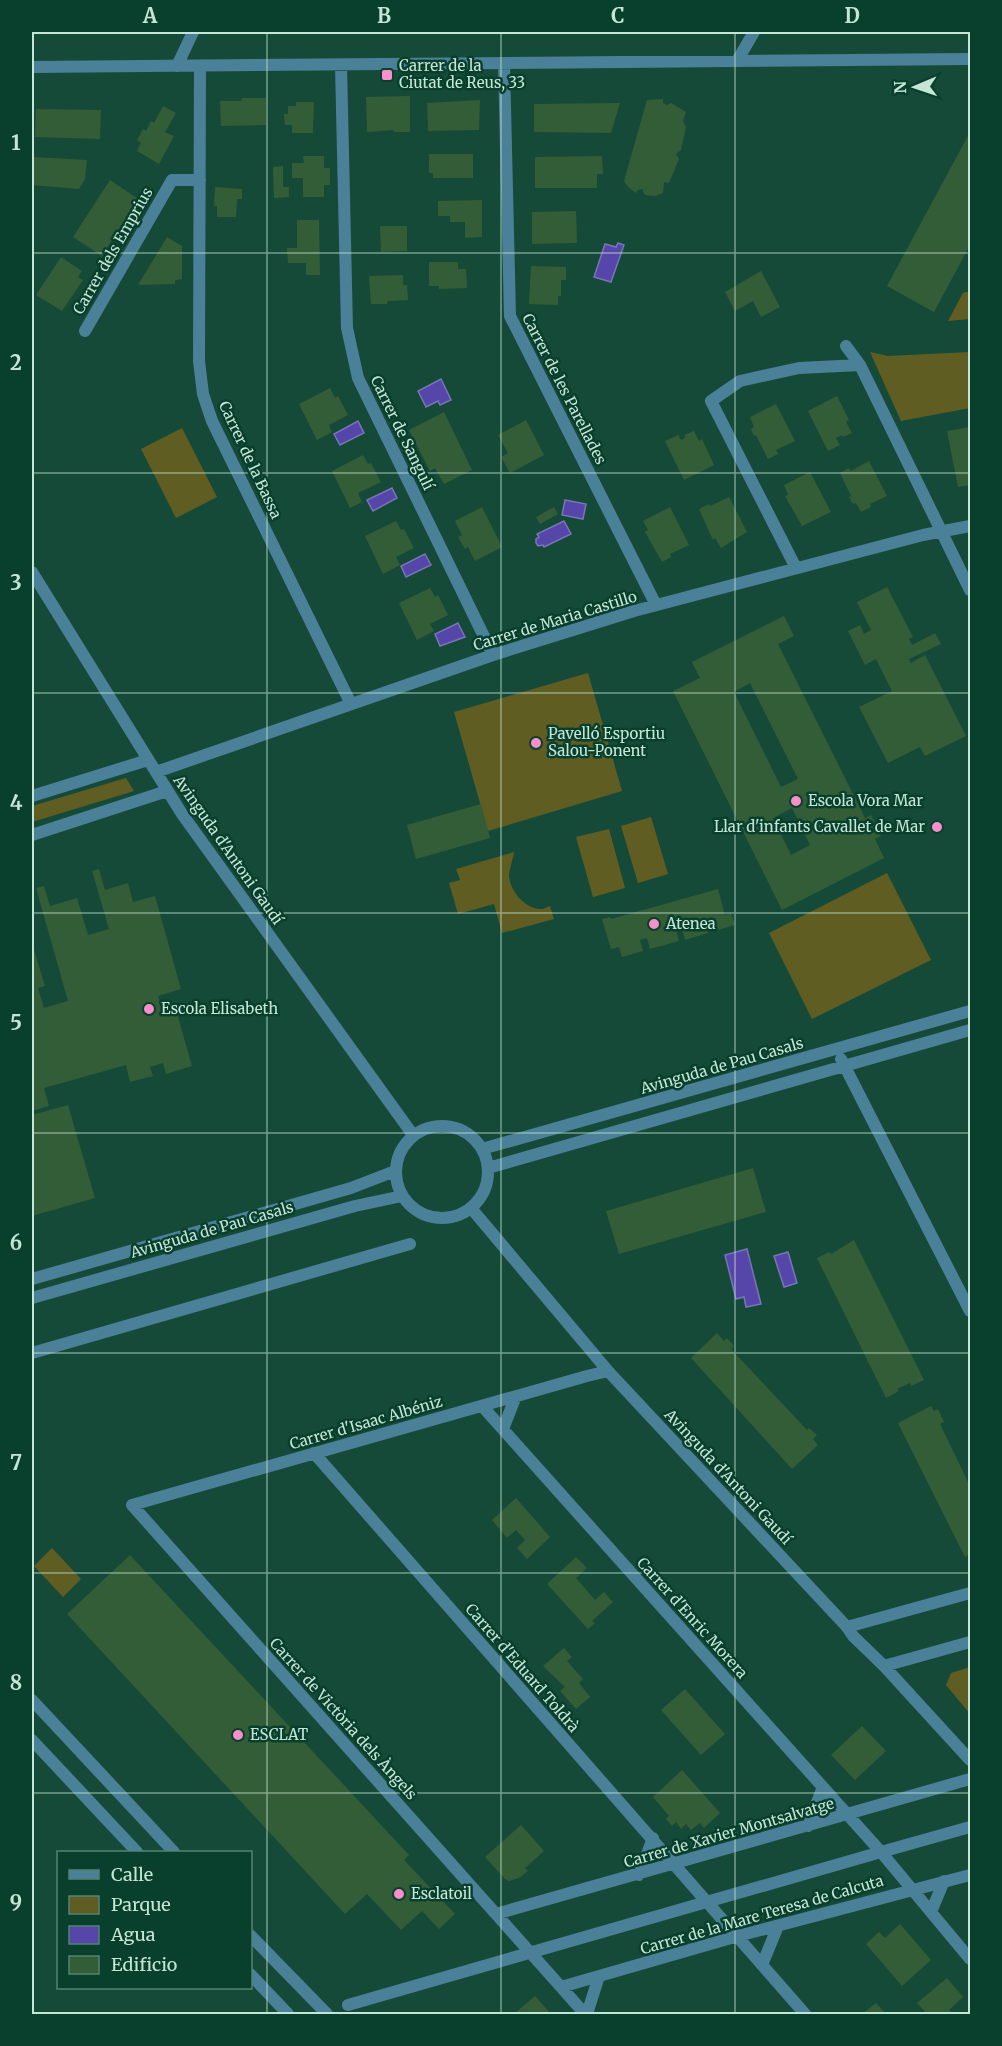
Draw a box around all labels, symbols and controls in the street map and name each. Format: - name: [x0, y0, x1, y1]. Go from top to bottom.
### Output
- text: A: [142, 3, 158, 28]
- text: B: [377, 3, 391, 28]
- text: C: [611, 3, 625, 28]
- text: D: [844, 3, 860, 28]
- place label: Carrer de la Ciutat de Reus, 33: [399, 56, 525, 92]
- north arrow: [885, 57, 945, 117]
- marker: Carrer de la Ciutat de Reus, 33: [380, 68, 394, 82]
- text: N: [890, 80, 910, 94]
- text: 1: [11, 130, 21, 155]
- street label: Carrer dels Emprius: [69, 184, 157, 318]
- street label: Carrer de les Parellades: [518, 310, 611, 467]
- text: 2: [10, 350, 22, 375]
- street label: Carrer de Sangulí: [367, 373, 439, 494]
- street label: Carrer de la Bassa: [215, 398, 286, 522]
- text: 3: [10, 570, 22, 595]
- street label: Carrer de Maria Castillo: [471, 587, 639, 654]
- place label: Pavelló Esportiu Salou-Ponent: [548, 724, 665, 760]
- marker: Pavelló Esportiu Salou-Ponent: [529, 736, 543, 750]
- street label: Avinguda d'Antoni Gaudí: [169, 771, 288, 929]
- text: 4: [10, 790, 23, 815]
- place label: Escola Vora Mar: [808, 791, 923, 810]
- marker: Escola Vora Mar: [789, 794, 803, 808]
- place label: Llar d'infants Cavallet de Mar: [714, 817, 925, 836]
- marker: Llar d'infants Cavallet de Mar: [930, 820, 944, 834]
- place label: Atenea: [665, 914, 716, 933]
- marker: Atenea: [647, 917, 661, 931]
- place label: Escola Elisabeth: [161, 999, 278, 1018]
- marker: Escola Elisabeth: [142, 1002, 156, 1016]
- text: 5: [10, 1010, 22, 1035]
- street label: Avinguda de Pau Casals: [637, 1033, 806, 1098]
- street label: Avinguda de Pau Casals: [127, 1197, 296, 1262]
- text: 6: [10, 1230, 22, 1255]
- street label: Carrer d'Isaac Albéniz: [287, 1392, 444, 1453]
- street label: Avinguda d'Antoni Gaudí: [660, 1404, 797, 1549]
- text: 7: [10, 1450, 22, 1475]
- street label: Carrer d'Enric Morera: [633, 1553, 752, 1682]
- street label: Carrer d'Eduard Toldrà: [461, 1600, 583, 1736]
- street label: Carrer de Victòria dels Àngels: [266, 1633, 422, 1803]
- text: 8: [10, 1670, 22, 1695]
- place label: ESCLAT: [250, 1725, 309, 1744]
- marker: ESCLAT: [231, 1728, 245, 1742]
- street label: Carrer de Xavier Montsalvatge: [622, 1793, 836, 1872]
- legend: [57, 1851, 252, 1989]
- text: Calle: [111, 1863, 153, 1886]
- street label: Carrer de la Mare Teresa de Calcuta: [638, 1871, 886, 1958]
- place label: Esclatoil: [411, 1884, 472, 1903]
- marker: Esclatoil: [392, 1887, 406, 1901]
- text: 9: [10, 1890, 22, 1915]
- text: Parque: [111, 1893, 171, 1916]
- text: Agua: [110, 1923, 156, 1946]
- text: Edificio: [111, 1953, 177, 1976]

